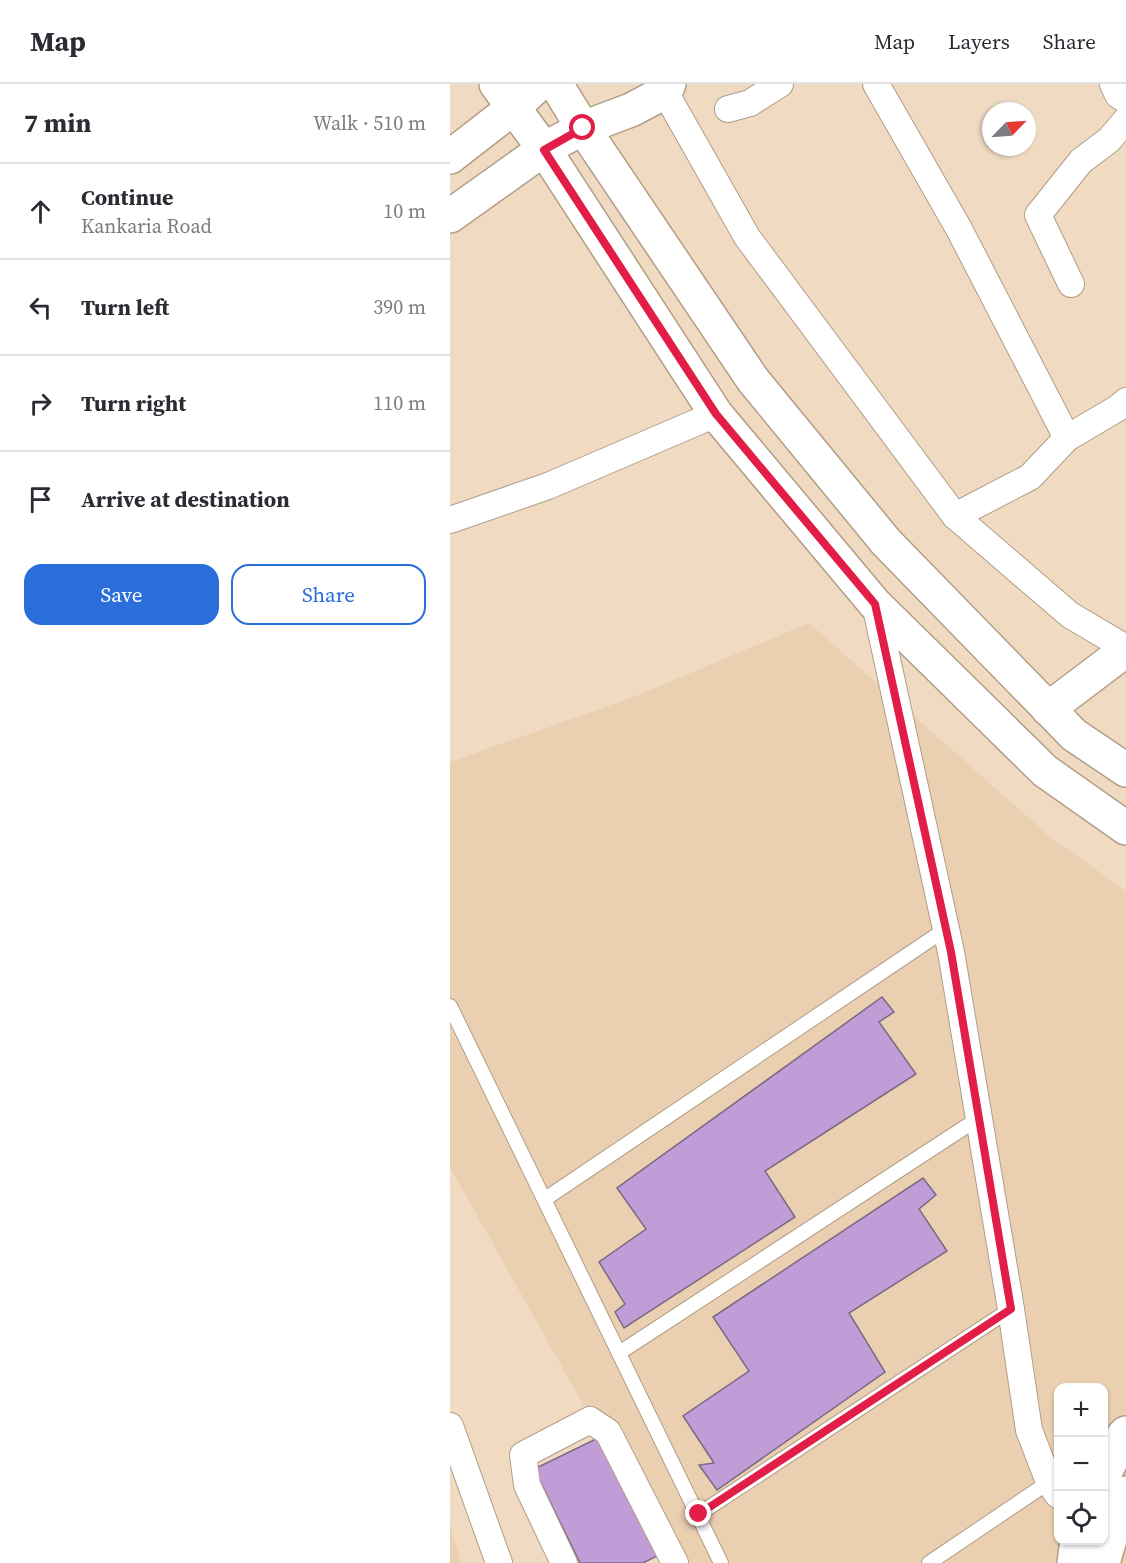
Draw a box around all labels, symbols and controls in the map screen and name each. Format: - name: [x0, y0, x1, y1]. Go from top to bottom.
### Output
- text: Map: [30, 22, 86, 60]
- text: Map: [874, 27, 915, 56]
- text: Layers: [948, 27, 1010, 56]
- text: Share: [1043, 27, 1096, 56]
- north arrow: [982, 102, 1036, 156]
- text: 7 min: [24, 105, 91, 141]
- text: Walk · 510 m: [313, 109, 426, 137]
- route start: [569, 114, 595, 140]
- text: Continue: [81, 182, 174, 212]
- icon: ahead: [24, 195, 57, 228]
- text: 10 m: [383, 197, 426, 225]
- text: Kankaria Road: [81, 212, 212, 240]
- icon: left: [24, 291, 57, 324]
- text: Turn left: [81, 292, 169, 322]
- text: 390 m: [373, 293, 426, 321]
- icon: right: [24, 387, 57, 420]
- text: Turn right: [81, 388, 186, 418]
- text: 110 m: [373, 389, 426, 417]
- icon: arrive: [24, 483, 57, 516]
- text: Arrive at destination: [81, 484, 290, 514]
- button: Save: [24, 564, 219, 625]
- button: Share: [231, 564, 426, 625]
- map controls: [1054, 1383, 1108, 1545]
- button: +: [1054, 1383, 1108, 1437]
- button: −: [1054, 1437, 1108, 1491]
- button: locate: [1054, 1491, 1108, 1545]
- route end: [685, 1500, 711, 1526]

